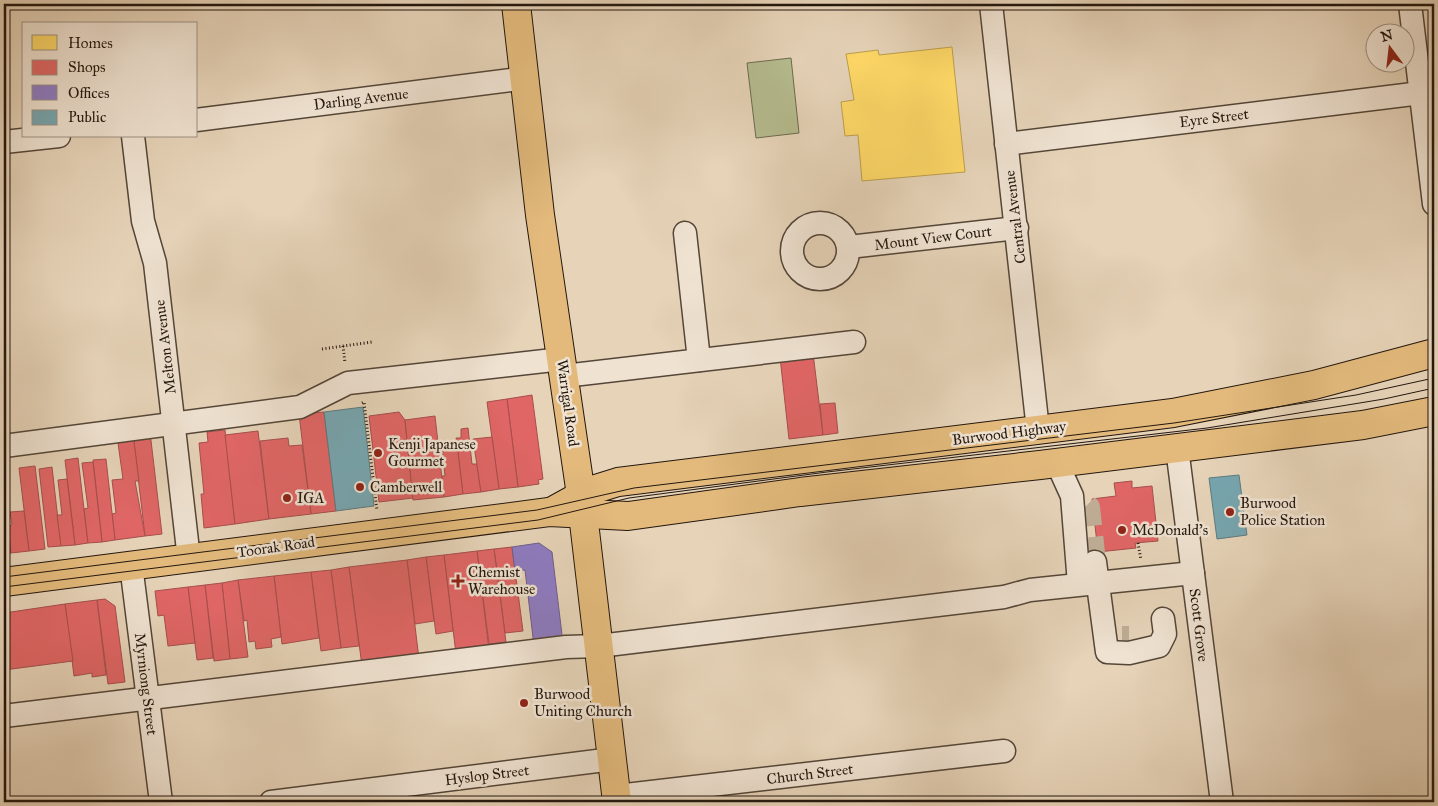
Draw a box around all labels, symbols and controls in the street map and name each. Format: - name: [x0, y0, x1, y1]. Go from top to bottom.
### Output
- legend: [22, 22, 198, 138]
- north arrow: [1366, 22, 1416, 72]
- text: N: [1379, 26, 1395, 46]
- text: Homes: [68, 34, 113, 52]
- text: Shops: [68, 58, 106, 76]
- text: Offices: [68, 84, 109, 102]
- street label: Darling Avenue: [313, 84, 409, 114]
- street label: Eyre Street: [1178, 105, 1250, 131]
- text: Public: [68, 108, 106, 126]
- street label: Central Avenue: [1000, 169, 1030, 265]
- street label: Mount View Court: [873, 222, 993, 254]
- street label: Melton Avenue: [150, 299, 180, 395]
- street label: Warrigal Road: [553, 358, 583, 448]
- street label: Burwood Highway: [951, 417, 1068, 449]
- place label: Kenji Japanese Gourmet: [388, 435, 476, 470]
- marker: Kenji Japanese Gourmet: [372, 447, 384, 459]
- place label: Camberwell: [370, 478, 443, 496]
- marker: Camberwell: [354, 481, 366, 493]
- place label: IGA: [297, 489, 324, 507]
- marker: IGA: [281, 492, 293, 504]
- place label: Burwood Police Station: [1240, 494, 1325, 529]
- marker: Burwood Police Station: [1224, 506, 1236, 518]
- place label: McDonald's: [1132, 521, 1208, 539]
- marker: McDonald's: [1116, 524, 1128, 536]
- street label: Toorak Road: [236, 533, 317, 561]
- place label: Chemist Warehouse: [468, 563, 535, 598]
- marker: Chemist Warehouse: [452, 575, 464, 587]
- street label: Scott Grove: [1186, 587, 1212, 663]
- street label: Myrniong Street: [131, 632, 161, 737]
- place label: Burwood Uniting Church: [534, 685, 633, 720]
- marker: Burwood Uniting Church: [518, 697, 530, 709]
- street label: Church Street: [766, 760, 855, 788]
- street label: Hyslop Street: [444, 761, 531, 789]

